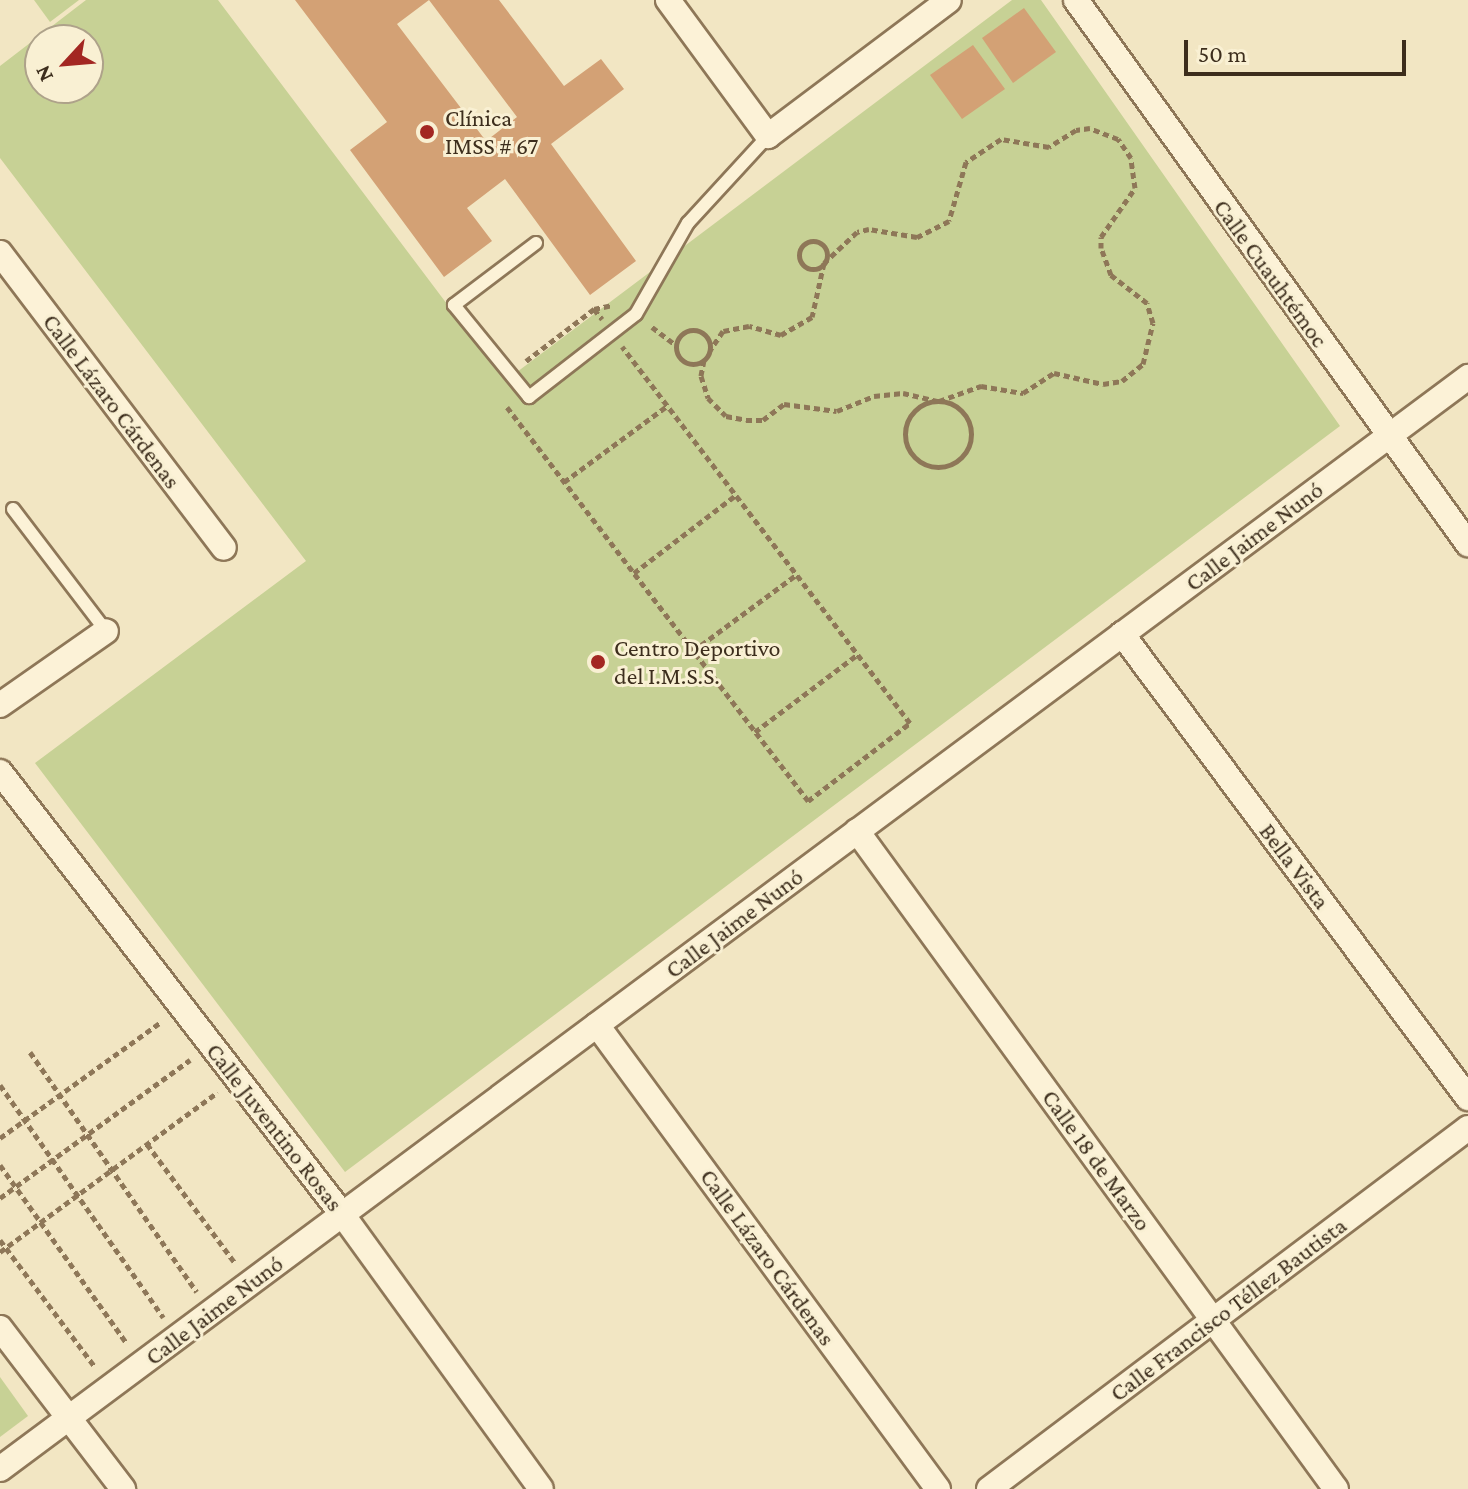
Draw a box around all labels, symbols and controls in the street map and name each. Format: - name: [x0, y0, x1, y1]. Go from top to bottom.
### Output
- north arrow: [24, 24, 104, 104]
- scale bar: [1188, 24, 1410, 74]
- text: 50 m: [1198, 40, 1247, 67]
- text: N: [29, 62, 58, 86]
- place label: Clínica IMSS # 67: [445, 104, 538, 160]
- marker: Clínica IMSS # 67: [416, 121, 438, 143]
- street label: Calle Cuauhtémoc: [1208, 193, 1334, 353]
- street label: Calle Lázaro Cárdenas: [37, 308, 187, 494]
- street label: Calle Jaime Nunó: [1179, 475, 1329, 597]
- place label: Centro Deportivo del I.M.S.S.: [614, 634, 780, 690]
- marker: Centro Deportivo del I.M.S.S.: [589, 653, 607, 671]
- street label: Bella Vista: [1253, 817, 1337, 915]
- street label: Calle Jaime Nunó: [659, 862, 809, 984]
- street label: Calle Juventino Rosas: [200, 1037, 350, 1217]
- street label: Calle 18 de Marzo: [1036, 1084, 1158, 1236]
- street label: Calle Lázaro Cárdenas: [694, 1163, 842, 1351]
- street label: Calle Francisco Téllez Bautista: [1104, 1211, 1352, 1407]
- street label: Calle Jaime Nunó: [139, 1249, 289, 1371]

